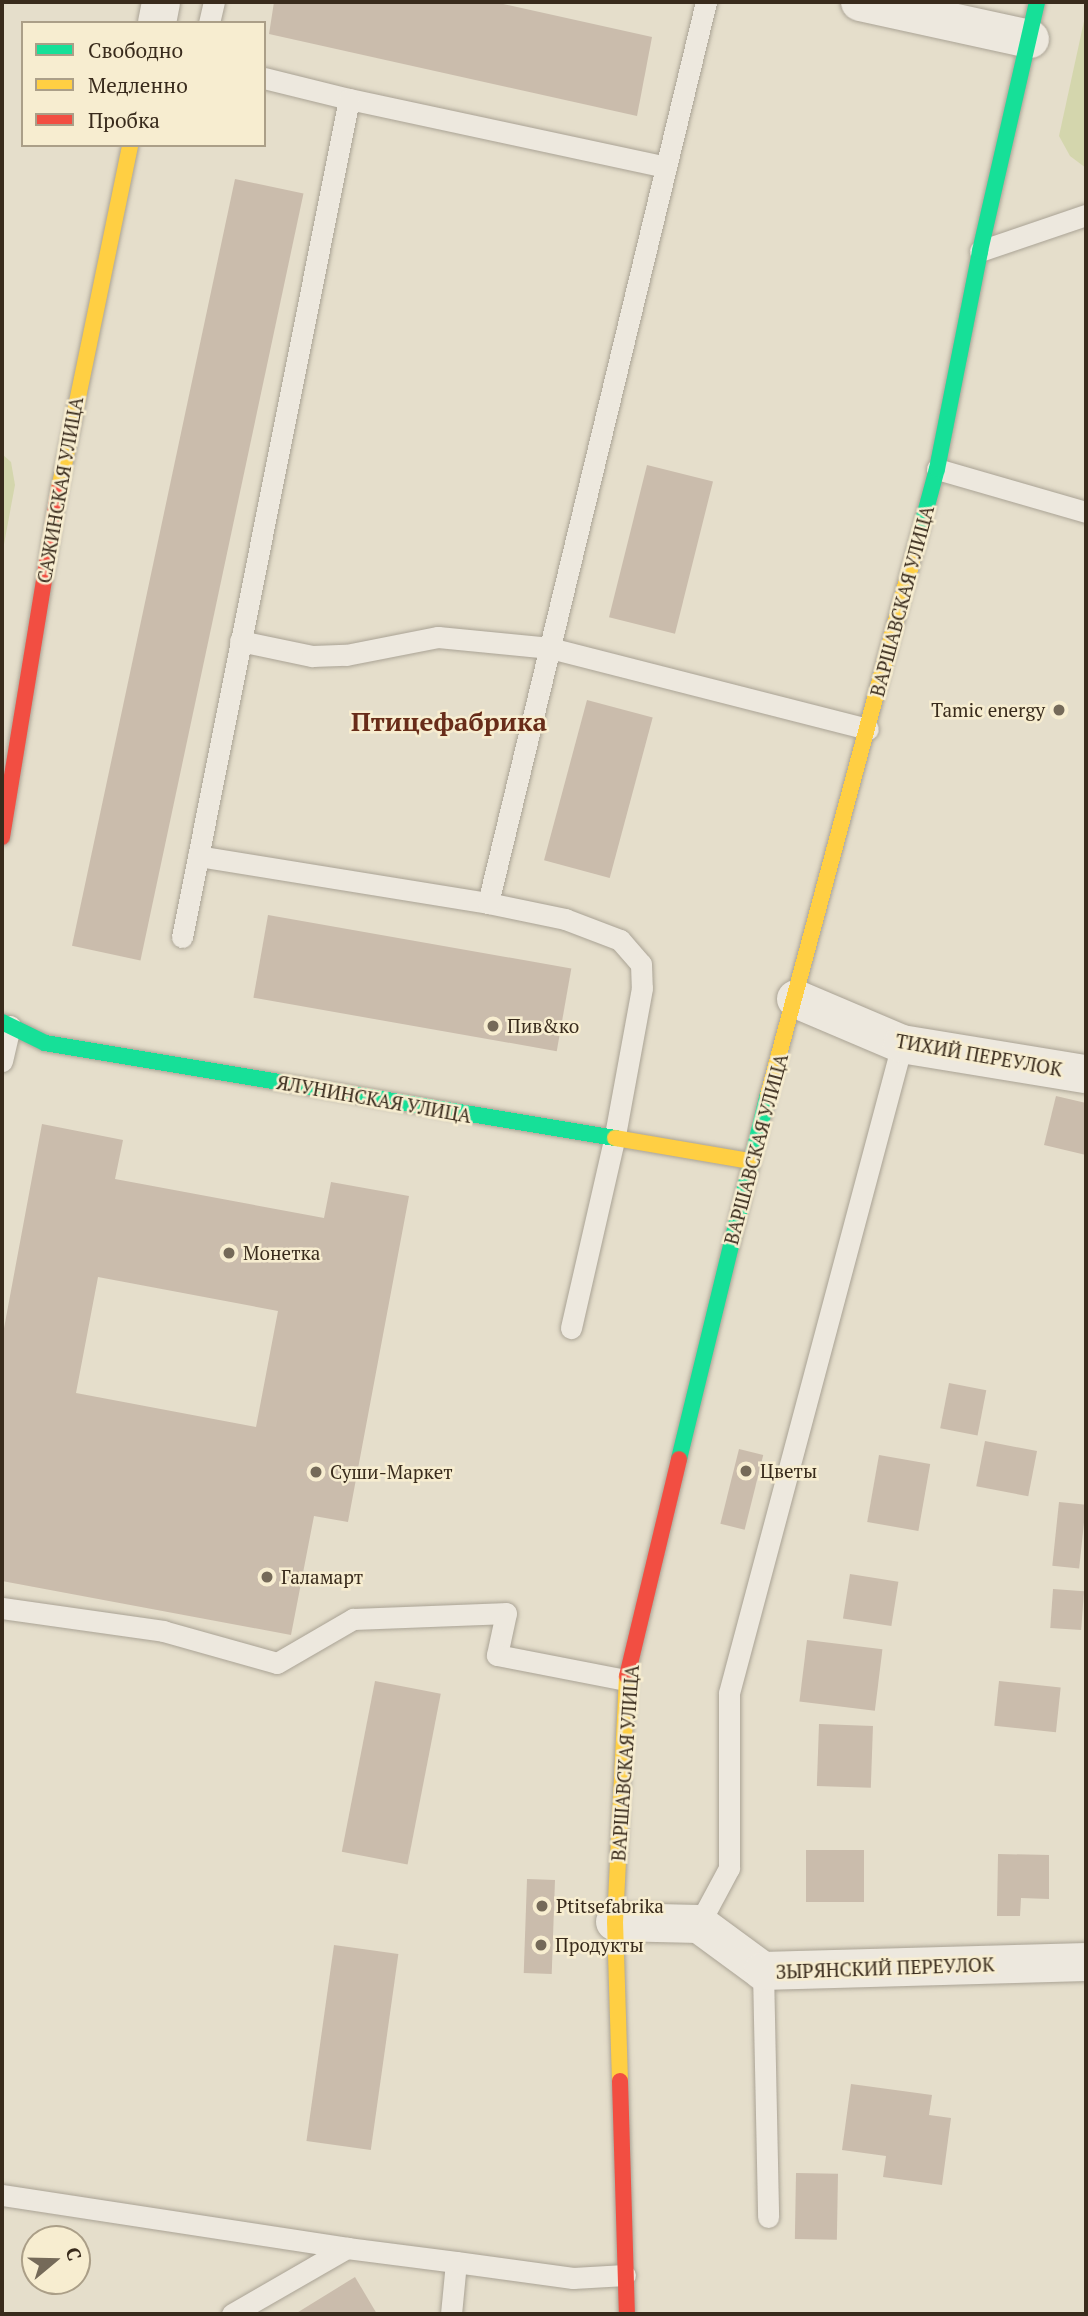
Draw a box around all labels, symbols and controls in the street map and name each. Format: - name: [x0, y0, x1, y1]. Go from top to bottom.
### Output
- legend: [21, 21, 266, 147]
- text: Свободно: [88, 36, 183, 64]
- text: Медленно: [88, 71, 188, 99]
- text: Пробка: [88, 106, 160, 134]
- street label: САЖИНСКАЯ УЛИЦА: [32, 395, 88, 585]
- street label: ВАРШАВСКАЯ УЛИЦА: [865, 503, 939, 699]
- place label: Tamic energy: [931, 699, 1045, 721]
- marker: Tamic energy: [1051, 702, 1067, 718]
- district label: Птицефабрика: [351, 706, 547, 738]
- place label: Пив&ко: [507, 1015, 579, 1037]
- marker: Пив&ко: [485, 1018, 501, 1034]
- street label: ТИХИЙ ПЕРЕУЛОК: [894, 1029, 1064, 1081]
- street label: ВАРШАВСКАЯ УЛИЦА: [719, 1051, 793, 1247]
- street label: ЯЛУНИНСКАЯ УЛИЦА: [275, 1071, 473, 1127]
- place label: Монетка: [243, 1242, 320, 1264]
- marker: Монетка: [221, 1245, 237, 1261]
- place label: Цветы: [760, 1460, 817, 1482]
- place label: Суши-Маркет: [330, 1461, 453, 1483]
- marker: Цветы: [738, 1463, 754, 1479]
- marker: Суши-Маркет: [308, 1464, 324, 1480]
- place label: Галамарт: [281, 1566, 363, 1588]
- marker: Галамарт: [259, 1569, 275, 1585]
- street label: ВАРШАВСКАЯ УЛИЦА: [607, 1664, 643, 1862]
- place label: Ptitsefabrika: [556, 1895, 664, 1917]
- marker: Ptitsefabrika: [534, 1898, 550, 1914]
- place label: Продукты: [555, 1934, 644, 1956]
- marker: Продукты: [533, 1937, 549, 1953]
- street label: ЗЫРЯНСКИЙ ПЕРЕУЛОК: [775, 1953, 995, 1983]
- north arrow: [21, 2225, 91, 2295]
- text: С: [61, 2244, 88, 2264]

